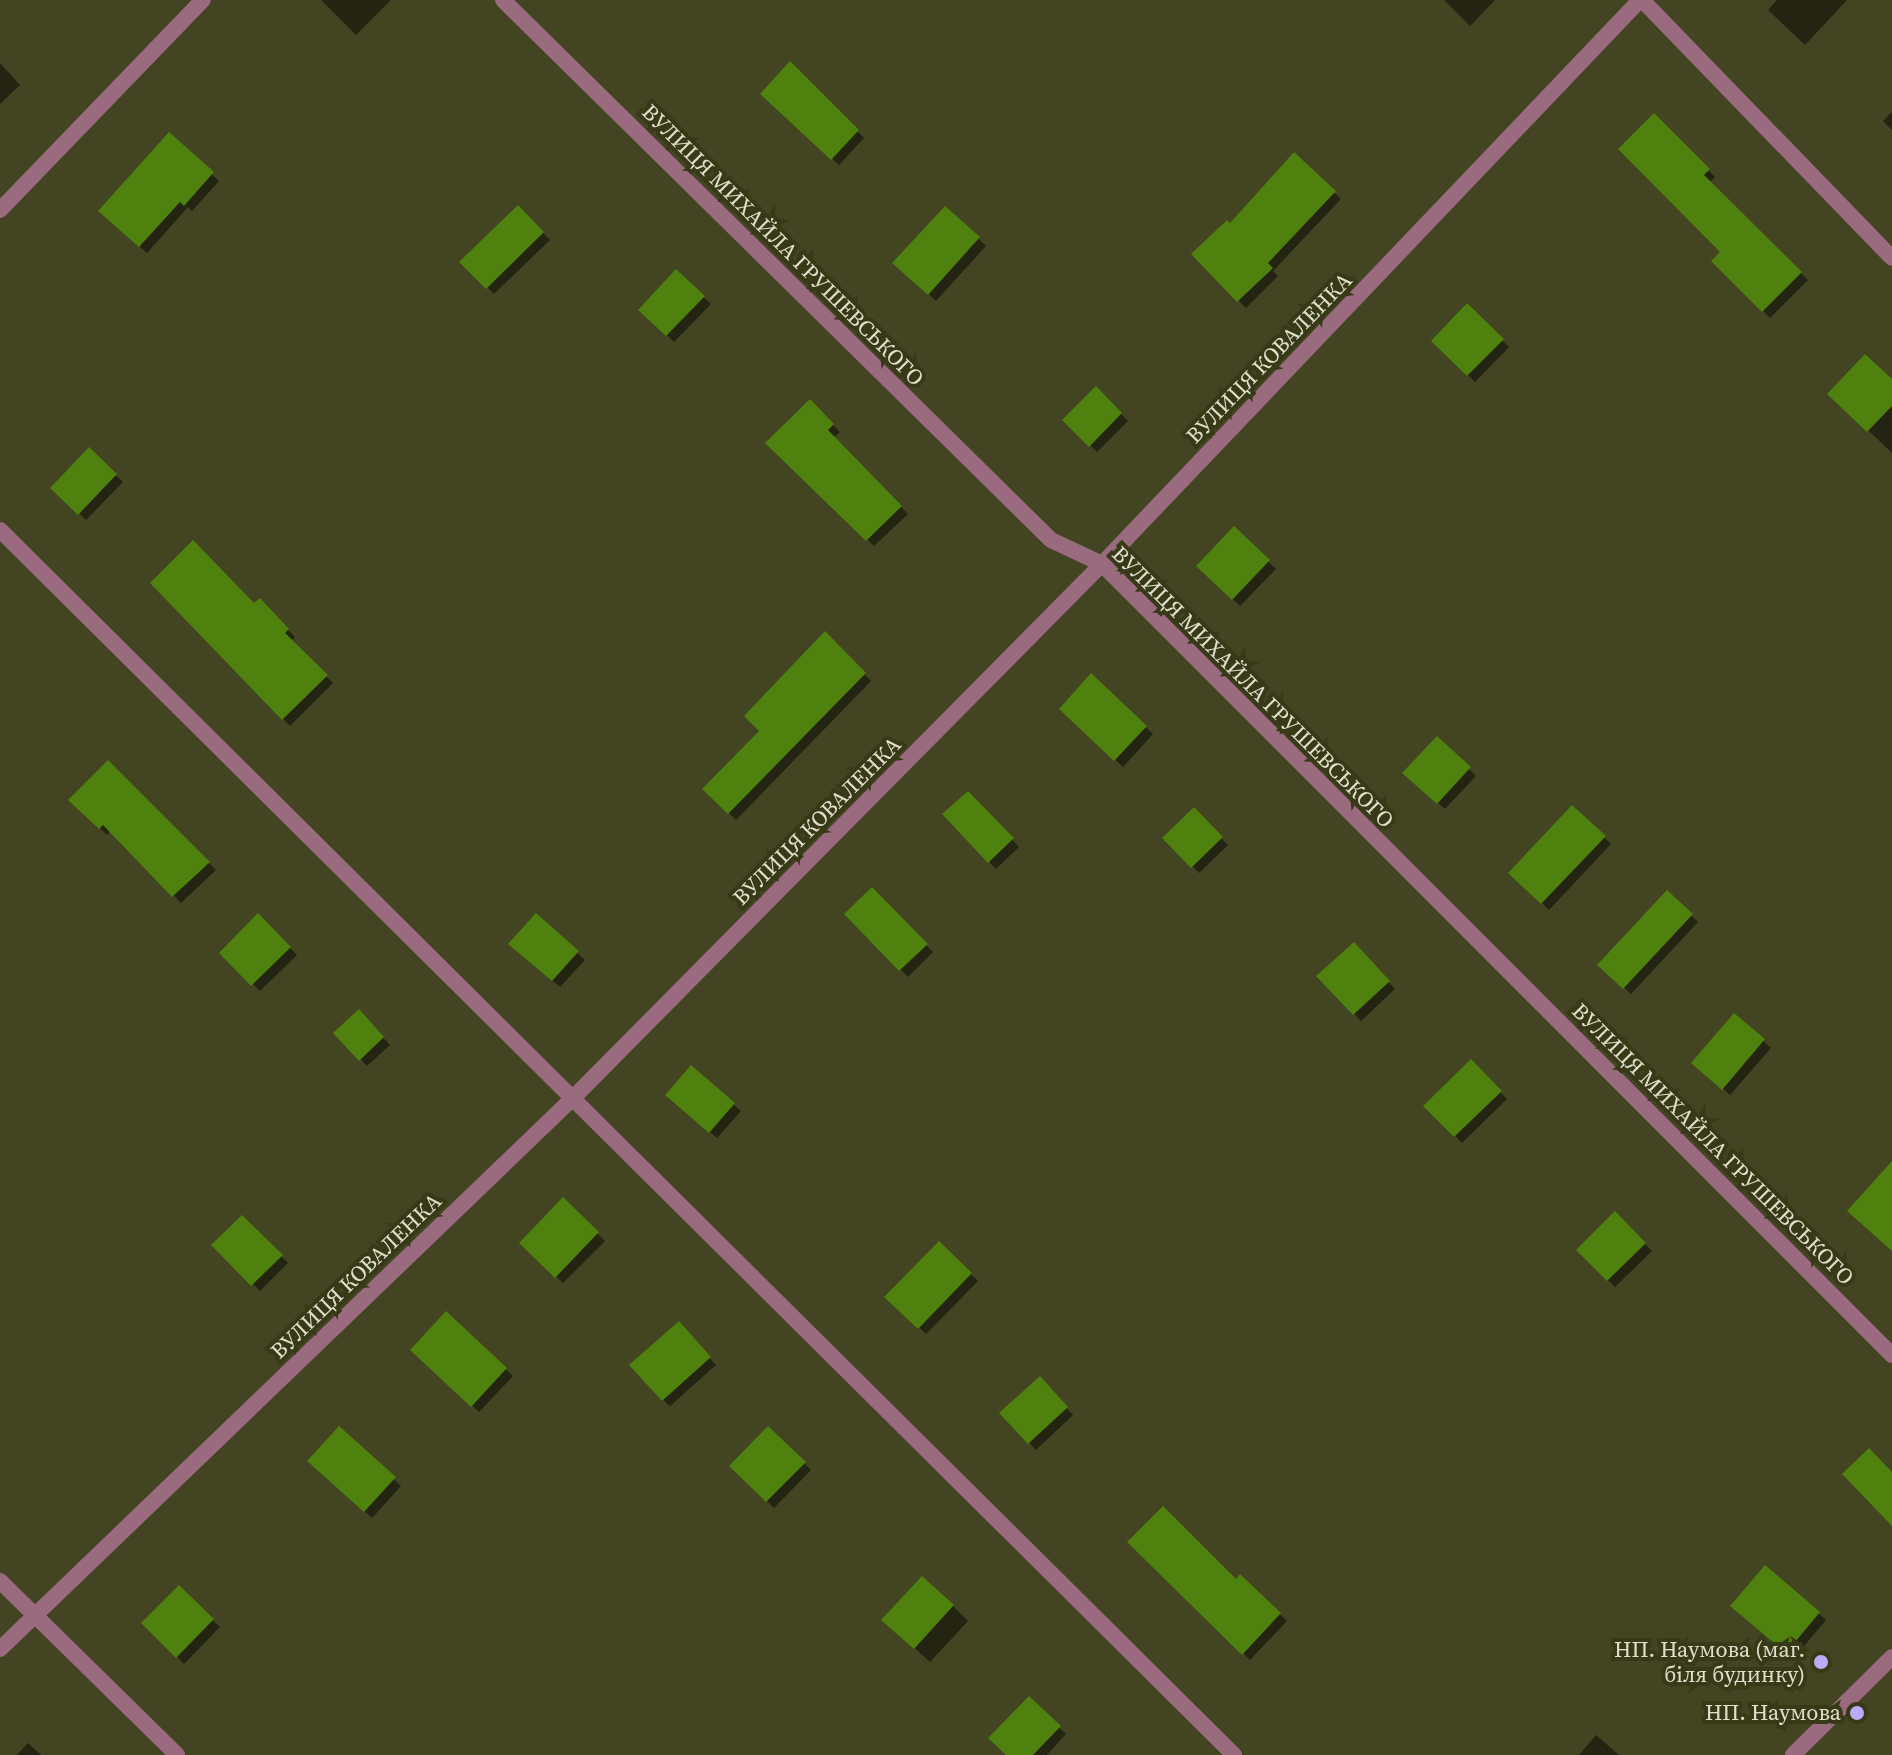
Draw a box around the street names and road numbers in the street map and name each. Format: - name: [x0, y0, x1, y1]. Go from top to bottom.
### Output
- street label: ВУЛИЦЯ МИХАЙЛА ГРУШЕВСЬКОГО: [637, 99, 929, 391]
- street label: ВУЛИЦЯ КОВАЛЕНКА: [1181, 267, 1357, 449]
- street label: ВУЛИЦЯ МИХАЙЛА ГРУШЕВСЬКОГО: [1107, 541, 1399, 833]
- street label: ВУЛИЦЯ КОВАЛЕНКА: [727, 731, 907, 911]
- street label: ВУЛИЦЯ МИХАЙЛА ГРУШЕВСЬКОГО: [1567, 998, 1859, 1290]
- street label: ВУЛИЦЯ КОВАЛЕНКА: [265, 1188, 447, 1364]

